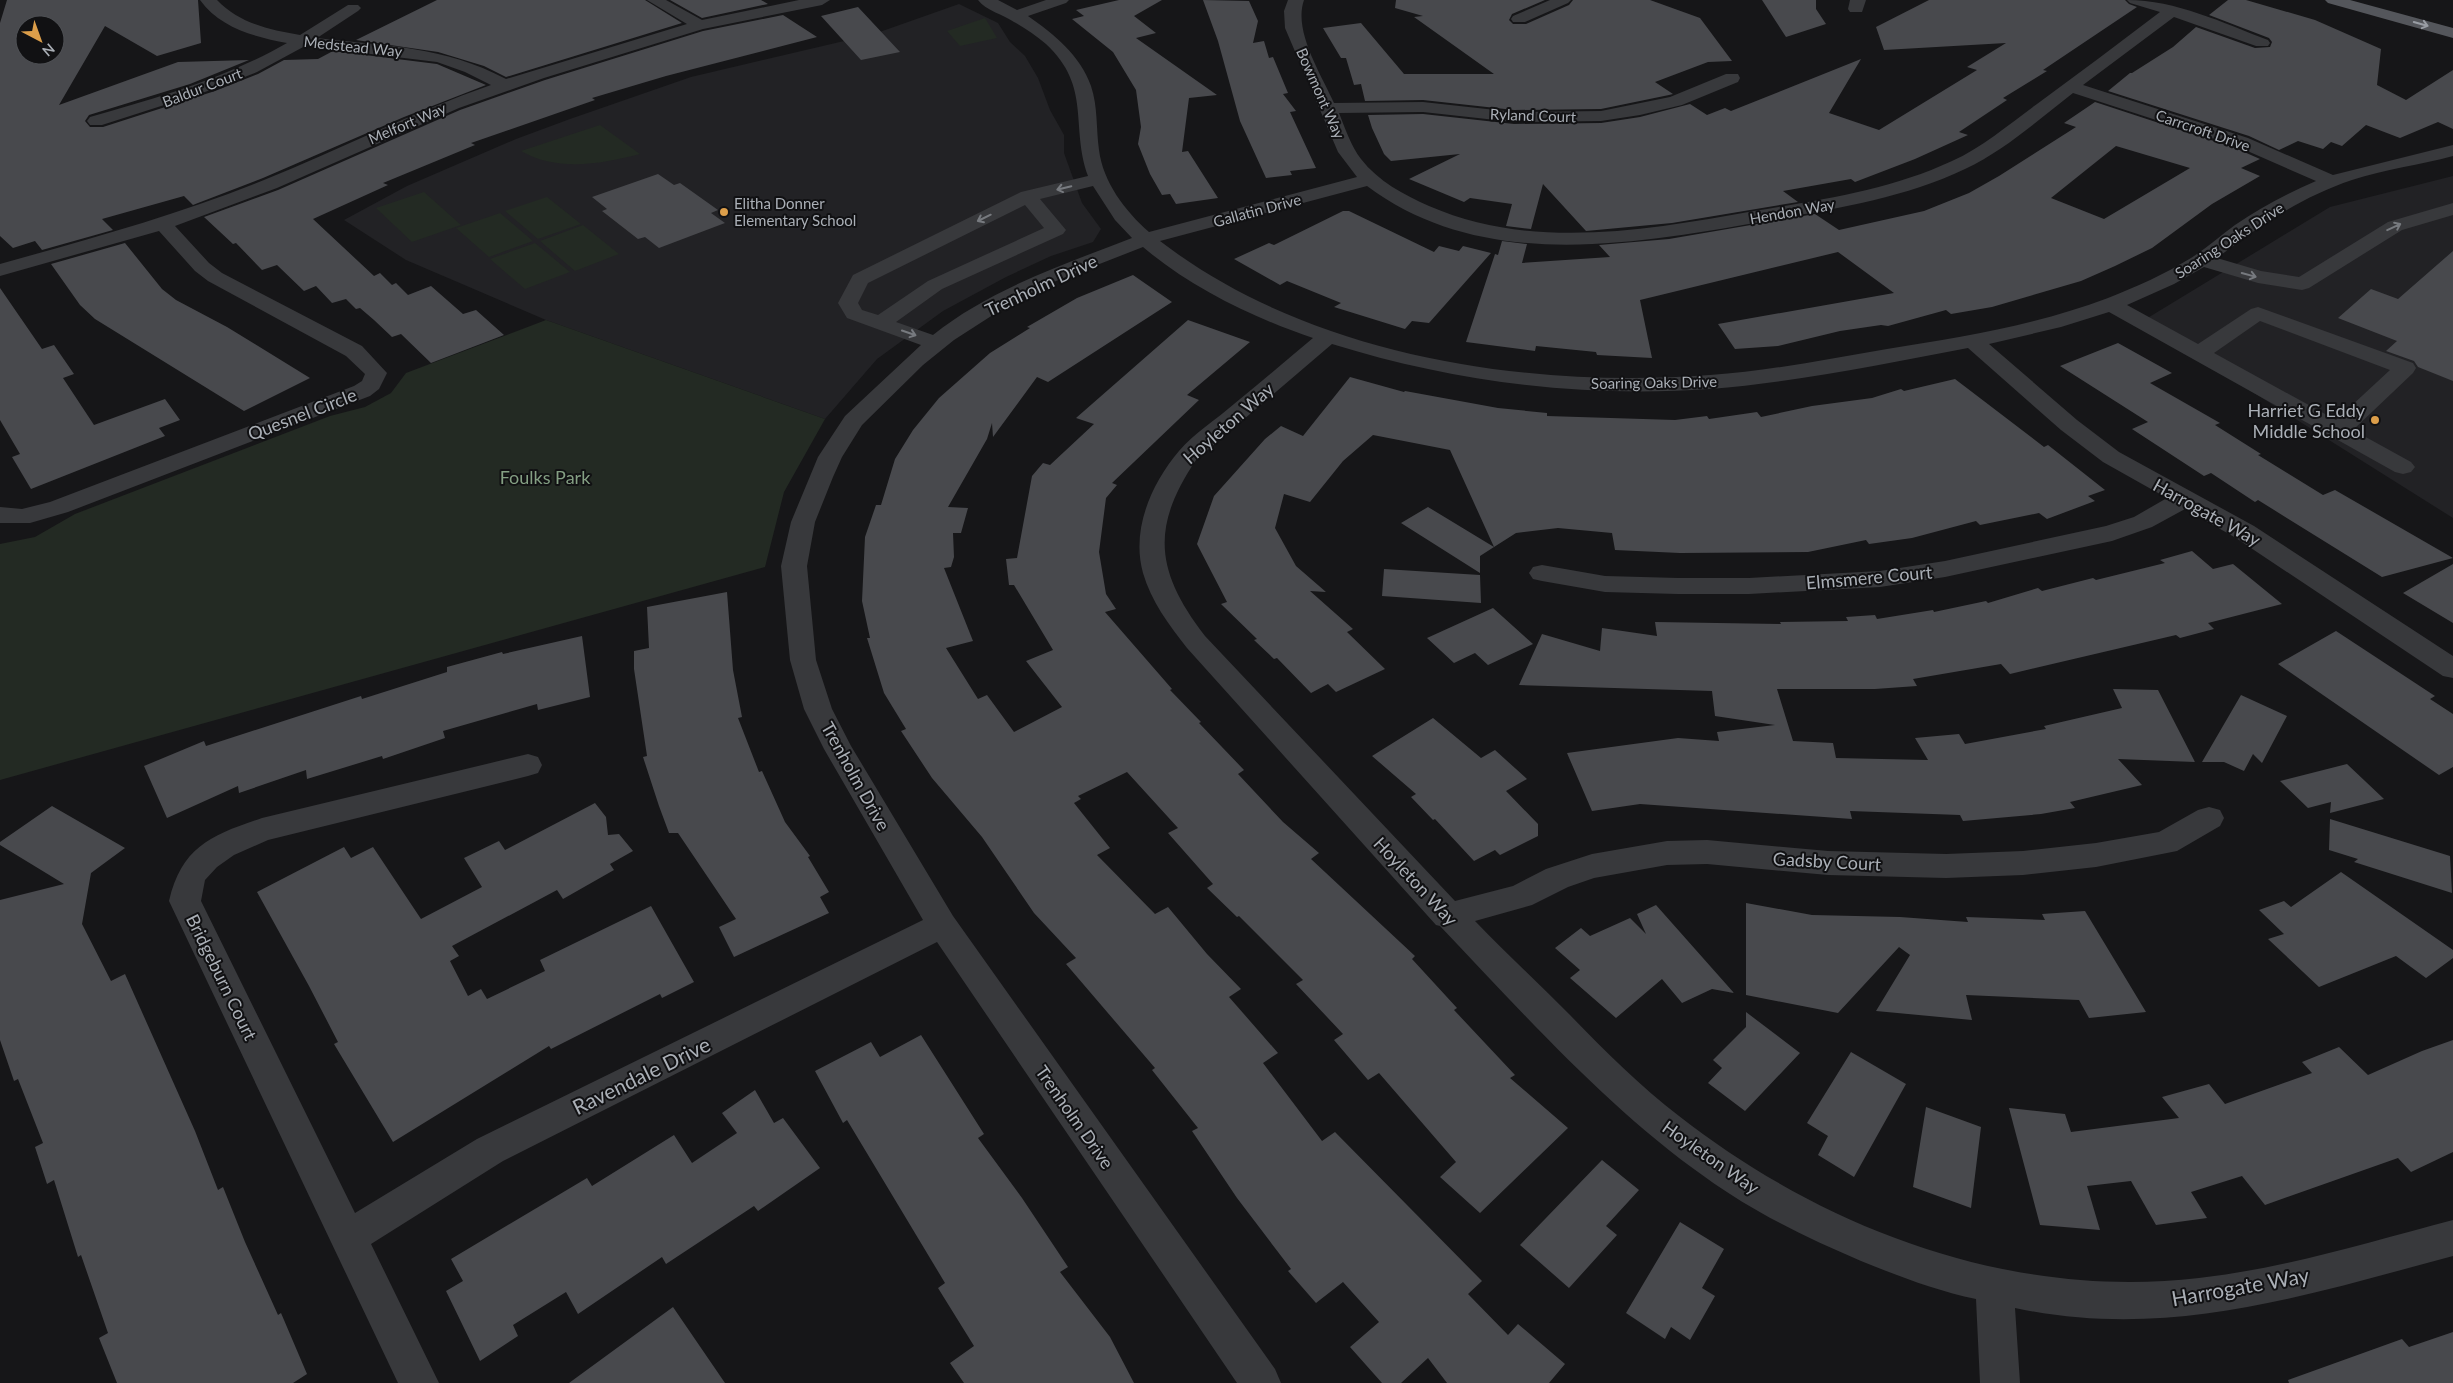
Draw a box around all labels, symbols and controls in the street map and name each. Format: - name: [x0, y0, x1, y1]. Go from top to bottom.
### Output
- north arrow: [15, 15, 65, 65]
- one-way arrow: [2412, 20, 2428, 30]
- street label: Medstead Way: [303, 32, 403, 60]
- text: N: [39, 40, 59, 60]
- street label: Bowmont Way: [1293, 45, 1349, 141]
- street label: Baldur Court: [160, 63, 245, 110]
- street label: Melfort Way: [365, 98, 449, 147]
- street label: Ryland Court: [1490, 105, 1577, 126]
- street label: Carrcroft Drive: [2153, 105, 2253, 155]
- one-way arrow: [1056, 184, 1072, 193]
- street label: Gallatin Drive: [1211, 190, 1303, 230]
- place label: Elitha Donner Elementary School: [734, 194, 856, 229]
- street label: Hendon Way: [1748, 195, 1836, 227]
- street label: Soaring Oaks Drive: [2171, 198, 2287, 282]
- marker: Elitha Donner Elementary School: [718, 206, 730, 218]
- one-way arrow: [977, 213, 992, 223]
- one-way arrow: [2386, 222, 2401, 232]
- street label: Trenholm Drive: [981, 249, 1101, 321]
- one-way arrow: [2240, 271, 2256, 280]
- one-way arrow: [901, 329, 916, 338]
- street label: Soaring Oaks Drive: [1591, 372, 1717, 392]
- street label: Hoyleton Way: [1178, 377, 1278, 468]
- street label: Quesnel Circle: [244, 383, 360, 445]
- place label: Harriet G Eddy Middle School: [2247, 399, 2366, 442]
- marker: Harriet G Eddy Middle School: [2369, 414, 2381, 426]
- park label: Foulks Park: [500, 466, 591, 488]
- street label: Harrogate Way: [2149, 473, 2265, 551]
- street label: Elmsmere Court: [1805, 560, 1934, 593]
- street label: Trenholm Drive: [817, 718, 895, 834]
- street label: Hoyleton Way: [1369, 832, 1463, 930]
- street label: Gadsby Court: [1772, 847, 1882, 875]
- street label: Bridgeburn Court: [182, 910, 262, 1044]
- street label: Ravendale Drive: [568, 1031, 714, 1119]
- street label: Trenholm Drive: [1031, 1061, 1119, 1173]
- street label: Hoyleton Way: [1658, 1116, 1764, 1199]
- street label: Harrogate Way: [2169, 1262, 2311, 1310]

